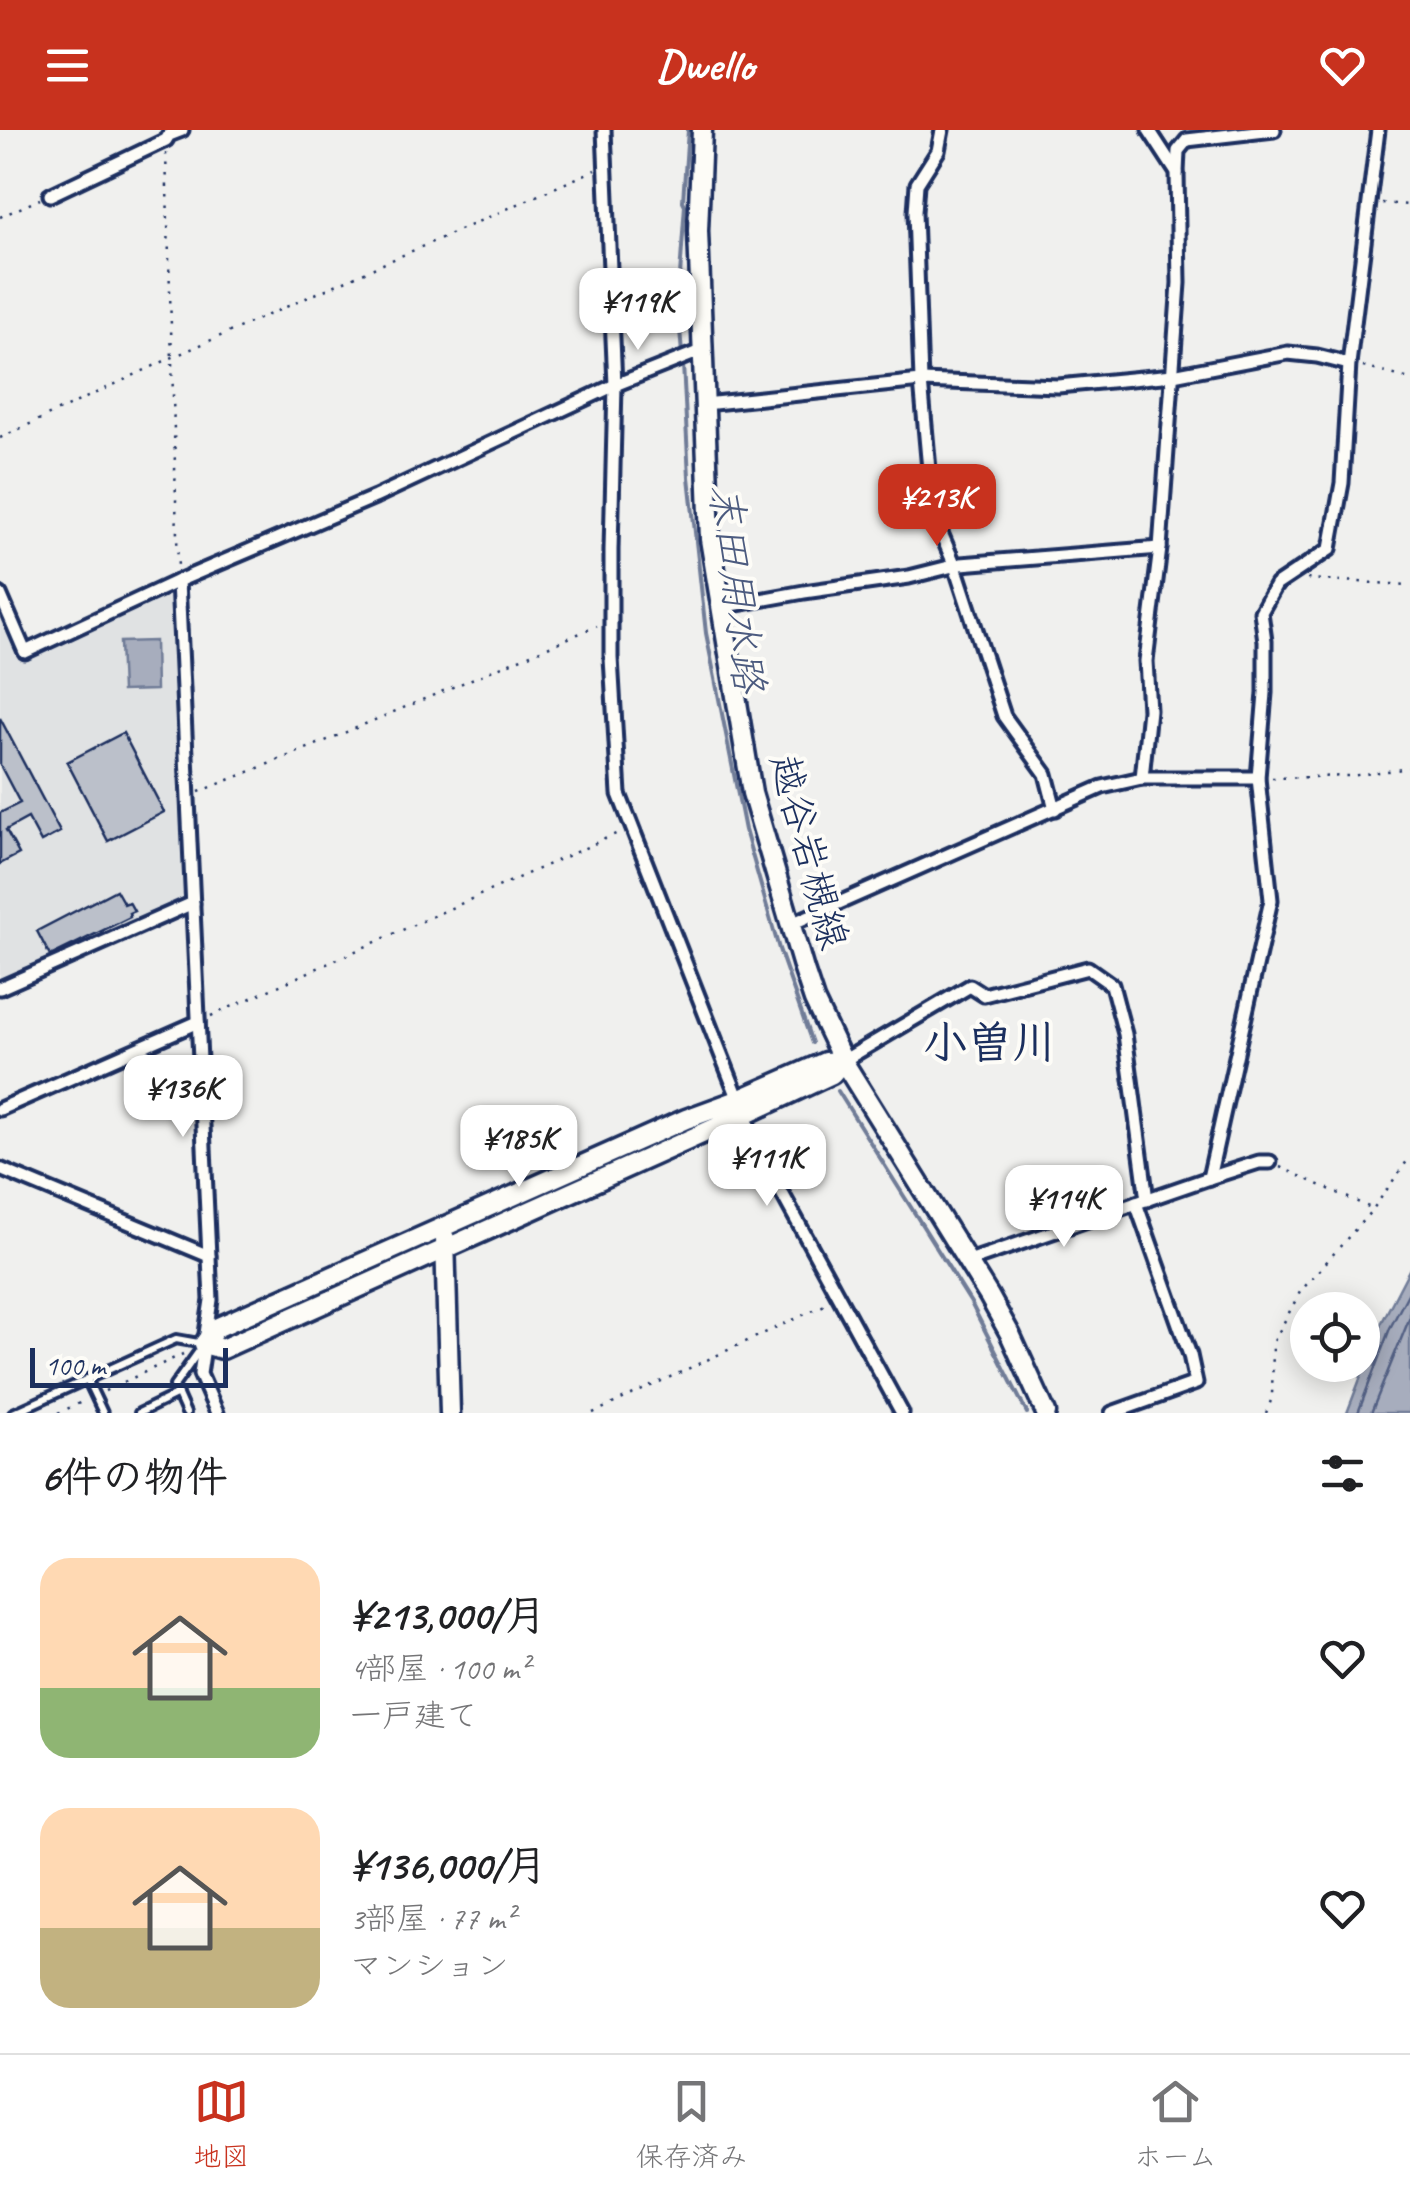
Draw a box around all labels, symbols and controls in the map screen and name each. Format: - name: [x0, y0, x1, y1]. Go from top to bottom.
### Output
- text: Dwello: [656, 37, 754, 94]
- icon: menu: [40, 38, 95, 93]
- icon: heart: [1315, 38, 1370, 93]
- pin: ¥119K: [568, 268, 708, 353]
- text: ¥119K: [601, 280, 675, 321]
- pin: ¥213K: [867, 464, 1007, 549]
- text: ¥213K: [900, 476, 974, 517]
- water label: 末田用水路: [698, 481, 776, 697]
- street label: 越谷岩槻線: [759, 749, 859, 955]
- district label: 小曽川: [922, 1015, 1058, 1072]
- pin: ¥136K: [113, 1055, 253, 1140]
- text: ¥136K: [146, 1067, 220, 1108]
- pin: ¥185K: [449, 1105, 589, 1190]
- text: ¥185K: [482, 1117, 556, 1158]
- pin: ¥111K: [697, 1124, 837, 1209]
- text: ¥111K: [730, 1136, 804, 1177]
- pin: ¥114K: [994, 1165, 1134, 1250]
- text: ¥114K: [1027, 1177, 1101, 1218]
- map controls: [1290, 1292, 1380, 1382]
- button: locate: [1290, 1292, 1380, 1382]
- scale bar: [30, 1343, 228, 1388]
- text: 100 m: [45, 1348, 105, 1383]
- icon: filters: [1315, 1446, 1370, 1501]
- text: 6件の物件: [40, 1451, 228, 1504]
- text: ¥213,000/月: [350, 1589, 546, 1642]
- icon: home: [120, 1598, 240, 1718]
- icon: heart: [1315, 1631, 1370, 1686]
- text: 4部屋 · 100 m²: [350, 1648, 529, 1689]
- text: 一戸建て: [350, 1695, 478, 1736]
- text: ¥136,000/月: [350, 1839, 547, 1892]
- icon: home: [120, 1848, 240, 1968]
- icon: heart: [1315, 1881, 1370, 1936]
- text: 3部屋 · 77 m²: [350, 1898, 515, 1939]
- text: マンション: [350, 1945, 509, 1986]
- tab: 地図: [193, 2074, 249, 2174]
- tab: 保存済み: [636, 2074, 748, 2174]
- tab: ホーム: [1134, 2074, 1217, 2174]

